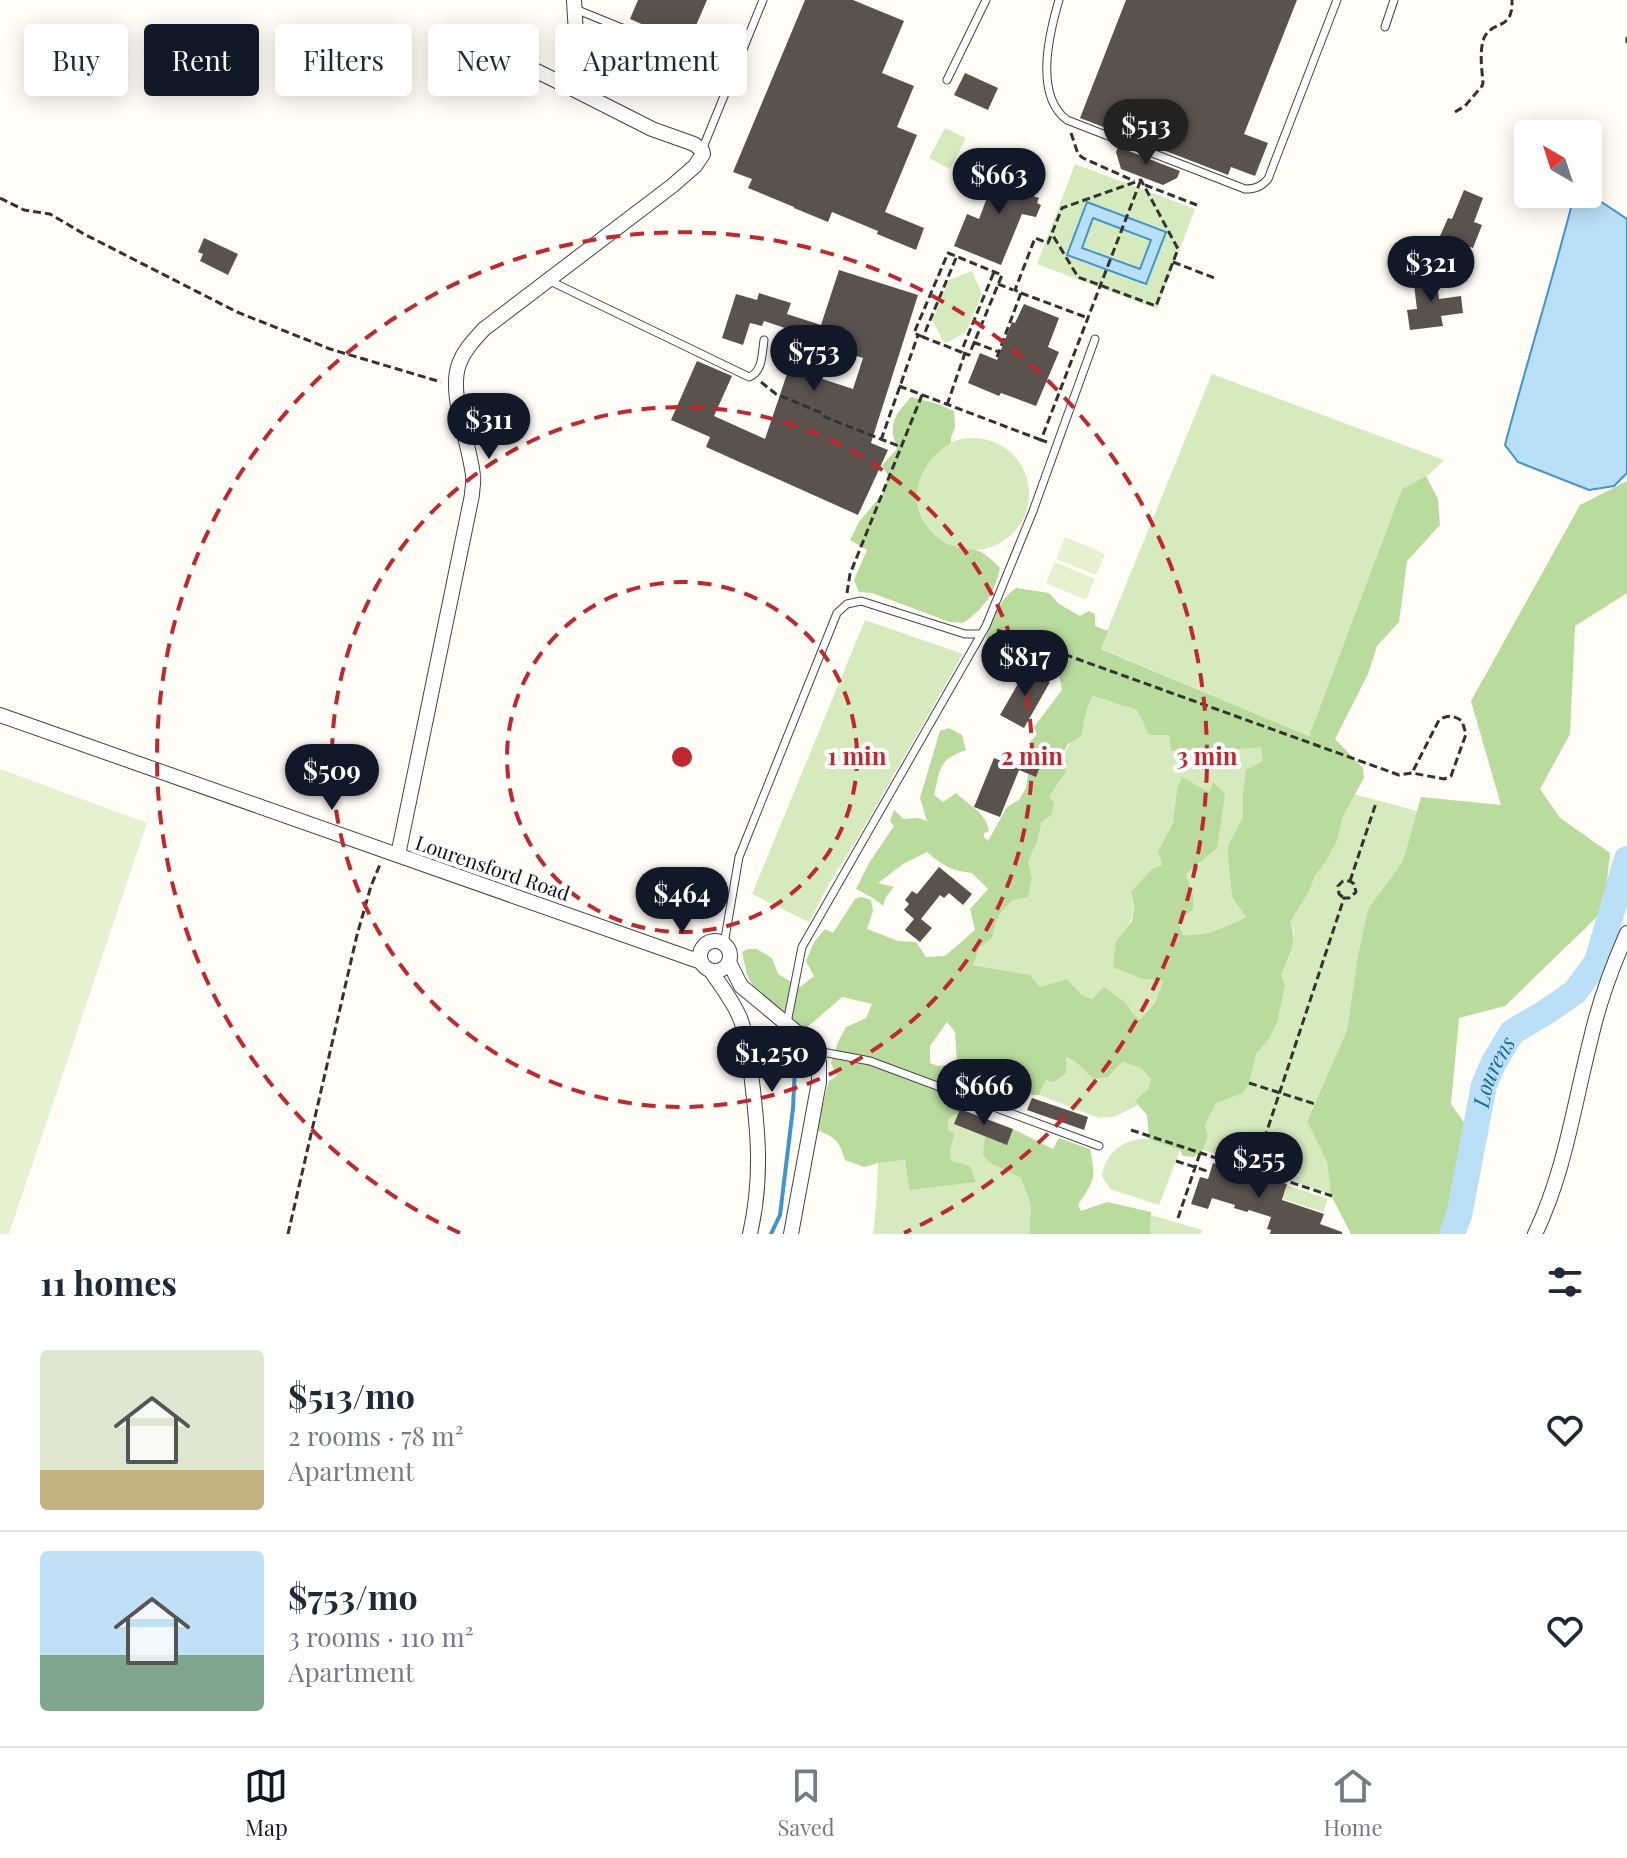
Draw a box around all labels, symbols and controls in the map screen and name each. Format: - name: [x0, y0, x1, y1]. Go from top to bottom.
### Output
- chip: Buy: [24, 24, 128, 96]
- chip: Rent: [144, 24, 259, 96]
- chip: Filters: [275, 24, 412, 96]
- chip: New: [428, 24, 539, 96]
- chip: Apartment: [555, 24, 747, 96]
- pin: $513: [1099, 99, 1193, 167]
- text: $513: [1121, 107, 1171, 142]
- north arrow: [1514, 120, 1602, 208]
- map controls: [1514, 120, 1602, 208]
- pin: $663: [952, 148, 1046, 216]
- text: $663: [971, 156, 1027, 191]
- pin: $321: [1384, 236, 1478, 304]
- text: $321: [1405, 244, 1457, 279]
- pin: $753: [767, 325, 861, 393]
- text: $753: [788, 333, 840, 368]
- pin: $311: [442, 393, 536, 461]
- text: $311: [465, 401, 513, 436]
- pin: $817: [978, 630, 1072, 698]
- text: $817: [999, 638, 1051, 673]
- text: 1 min: [828, 739, 887, 771]
- text: 2 min: [1001, 739, 1063, 771]
- text: 3 min: [1176, 739, 1238, 771]
- centre of rings: [668, 743, 696, 771]
- pin: $509: [285, 744, 379, 812]
- text: $509: [303, 752, 361, 787]
- street label: Lourensford Road: [412, 828, 574, 906]
- pin: $464: [635, 867, 729, 935]
- text: $464: [654, 875, 710, 910]
- pin: $1,250: [707, 1026, 837, 1094]
- water label: Lourens: [1465, 1030, 1522, 1111]
- text: $1,250: [735, 1034, 809, 1069]
- pin: $666: [937, 1059, 1031, 1127]
- text: $666: [955, 1067, 1013, 1102]
- pin: $255: [1212, 1132, 1306, 1200]
- text: $255: [1233, 1140, 1285, 1175]
- text: 11 homes: [40, 1259, 177, 1305]
- icon: filters: [1543, 1260, 1587, 1304]
- text: $513/mo: [288, 1372, 415, 1418]
- icon: home: [104, 1382, 200, 1478]
- icon: heart: [1543, 1408, 1587, 1452]
- text: 2 rooms · 78 m²: [288, 1418, 463, 1453]
- text: Apartment: [288, 1453, 414, 1488]
- text: $753/mo: [288, 1573, 418, 1619]
- icon: home: [104, 1583, 200, 1679]
- icon: heart: [1543, 1609, 1587, 1653]
- text: 3 rooms · 110 m²: [288, 1619, 473, 1654]
- text: Apartment: [288, 1654, 414, 1689]
- tab: Map: [244, 1764, 288, 1842]
- tab: Saved: [777, 1764, 835, 1842]
- tab: Home: [1324, 1764, 1383, 1842]

